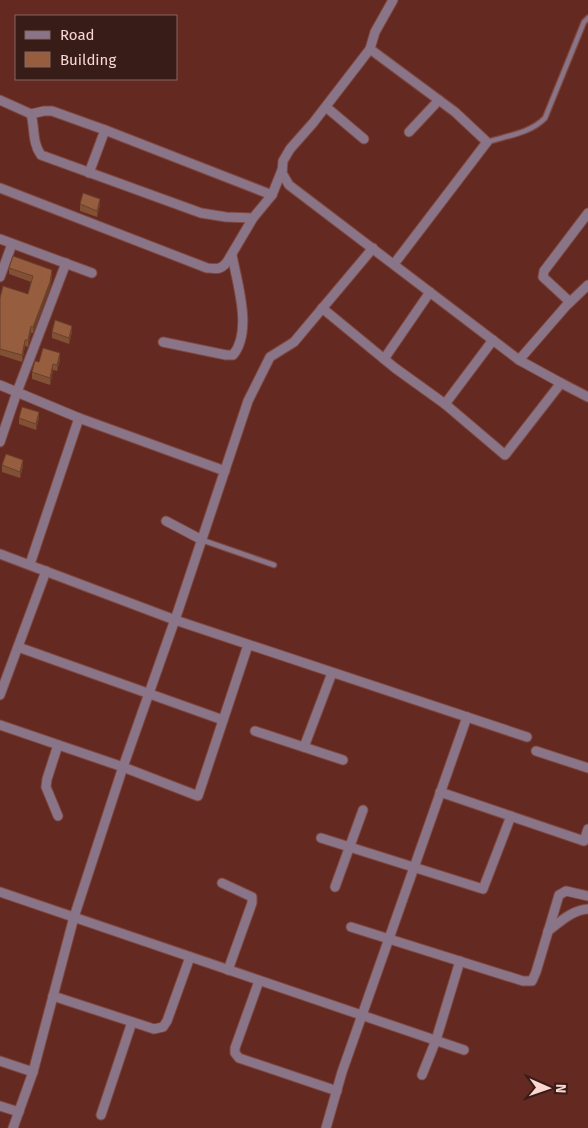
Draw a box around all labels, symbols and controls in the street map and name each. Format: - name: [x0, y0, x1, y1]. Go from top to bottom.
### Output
- legend: [15, 15, 178, 80]
- text: Road: [60, 26, 95, 44]
- text: Building: [60, 51, 116, 69]
- north arrow: [523, 1063, 573, 1113]
- text: N: [552, 1083, 569, 1093]

